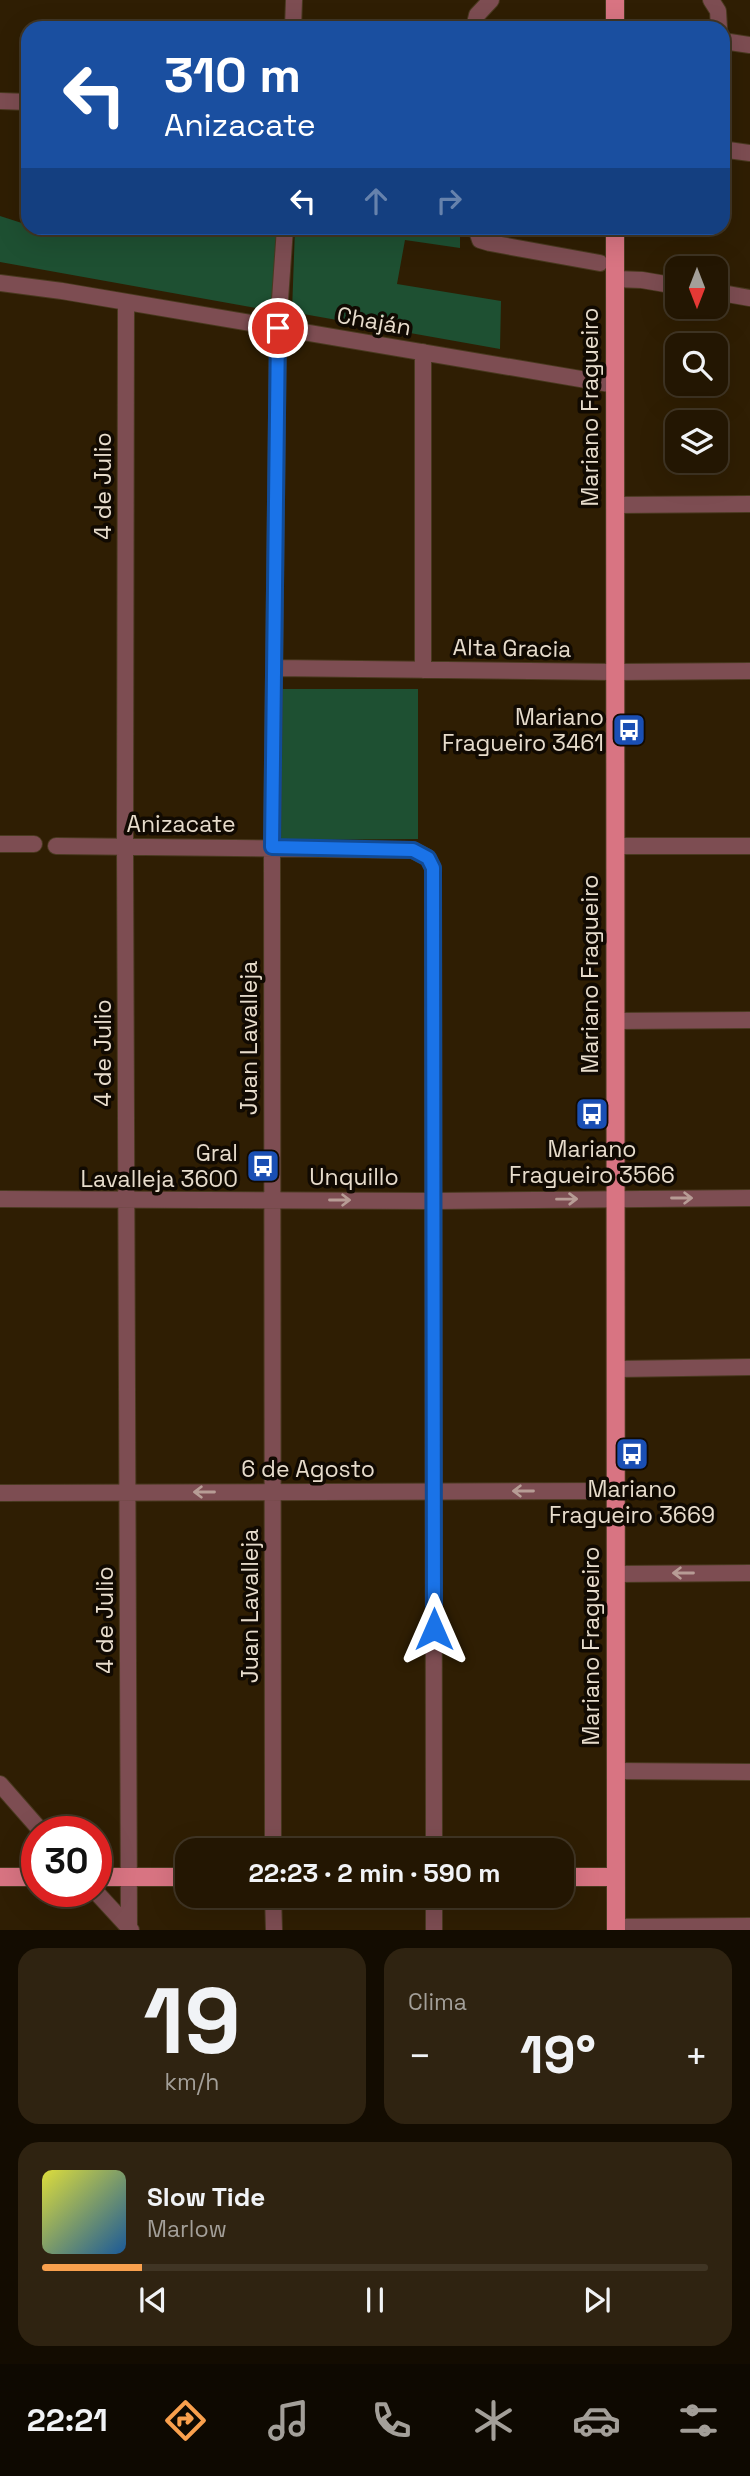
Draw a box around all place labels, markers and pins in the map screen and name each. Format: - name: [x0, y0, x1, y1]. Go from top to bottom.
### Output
- pin: [248, 298, 308, 358]
- place label: Mariano Fragueiro 3461: [442, 702, 604, 758]
- bus stop icon: Mariano Fragueiro 3461: [610, 711, 648, 749]
- bus stop icon: Mariano Fragueiro 3566: [573, 1095, 611, 1133]
- place label: Mariano Fragueiro 3566: [509, 1134, 675, 1190]
- place label: Gral Lavalleja 3600: [80, 1138, 238, 1194]
- bus stop icon: Gral Lavalleja 3600: [244, 1147, 282, 1185]
- bus stop icon: Mariano Fragueiro 3669: [613, 1435, 651, 1473]
- place label: Mariano Fragueiro 3669: [549, 1474, 715, 1530]

